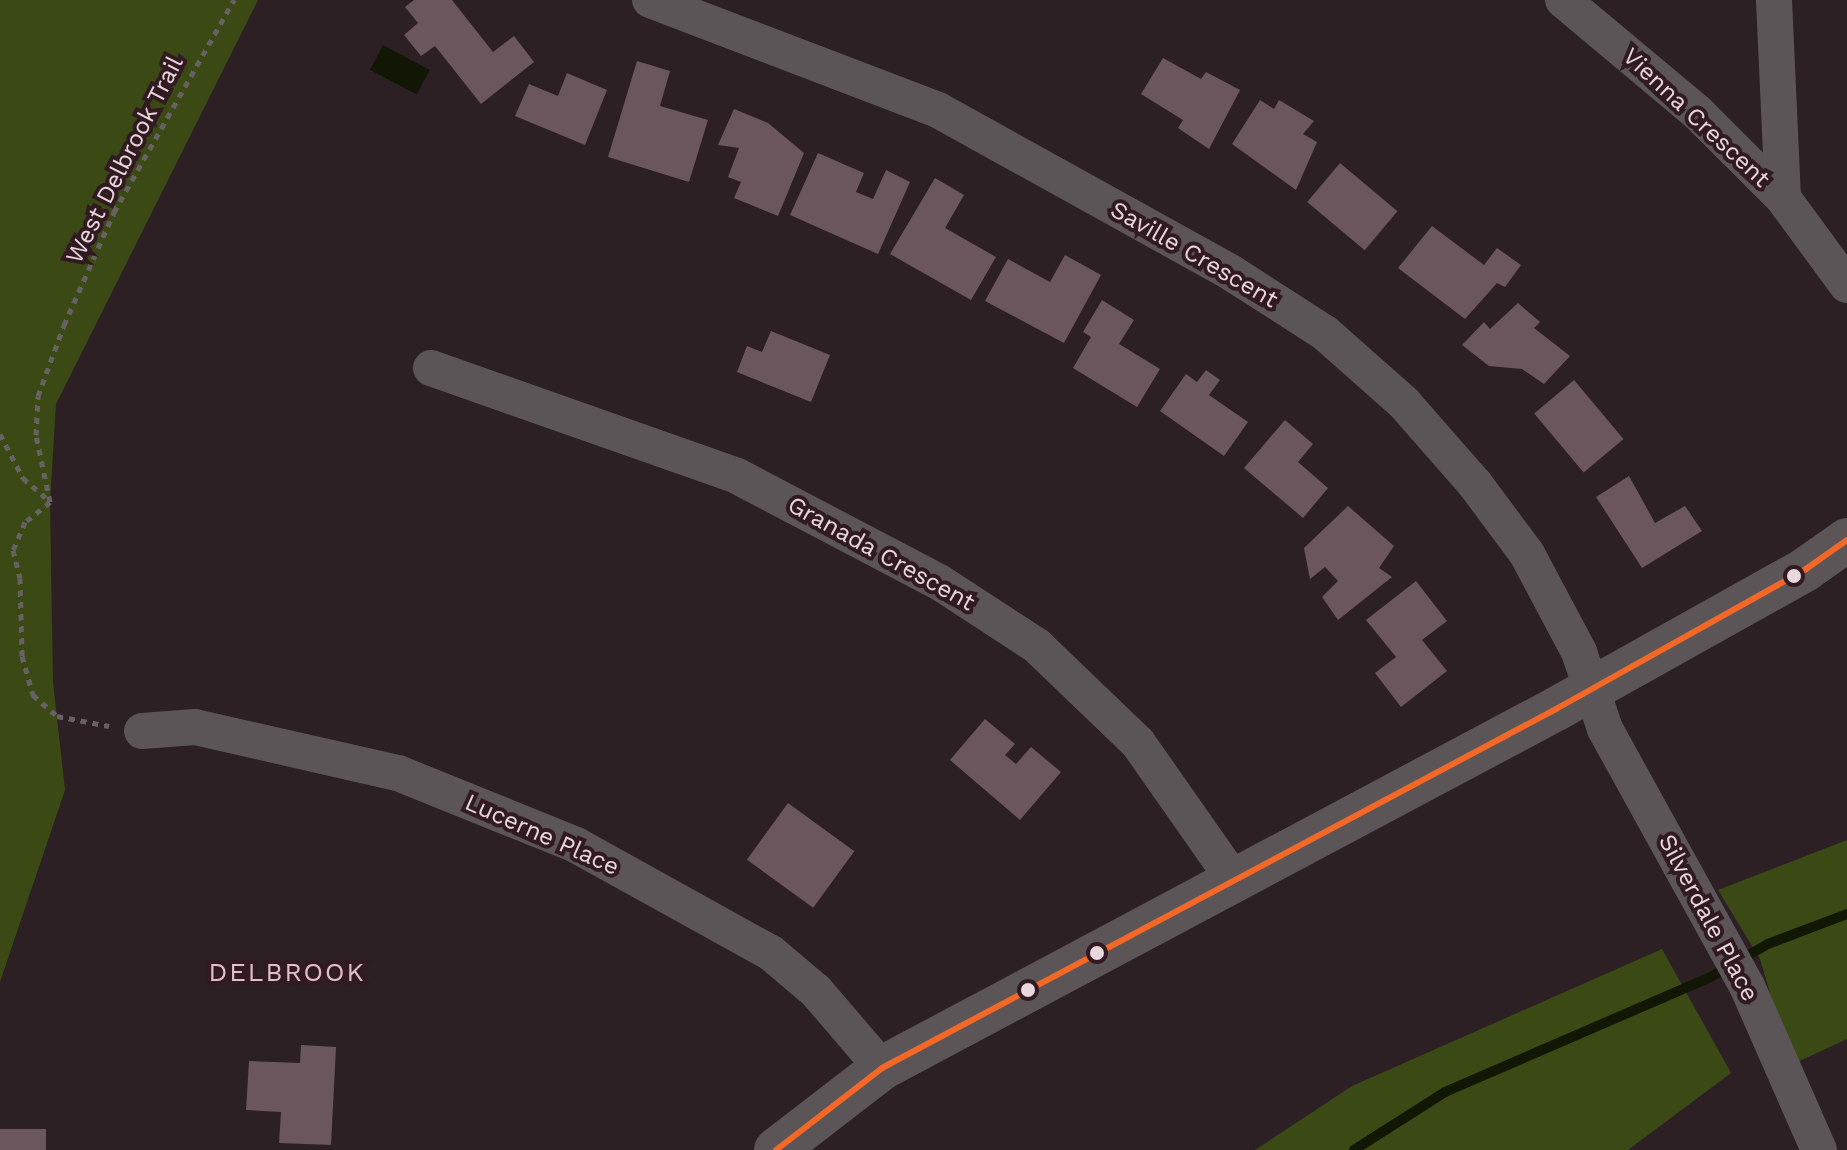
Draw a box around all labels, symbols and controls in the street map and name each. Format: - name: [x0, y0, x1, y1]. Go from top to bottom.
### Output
- street label: Vienna Crescent: [1616, 42, 1776, 194]
- street label: West Delbrook Trail: [60, 51, 190, 269]
- street label: Saville Crescent: [1105, 195, 1283, 315]
- street label: Granada Crescent: [782, 490, 980, 618]
- unlabelled marker: [1786, 568, 1802, 584]
- street label: Lucerne Place: [460, 788, 624, 882]
- street label: Silverdale Place: [1652, 830, 1764, 1006]
- unlabelled marker: [1089, 945, 1105, 961]
- district label: DELBROOK: [209, 957, 365, 989]
- unlabelled marker: [1020, 982, 1036, 998]

